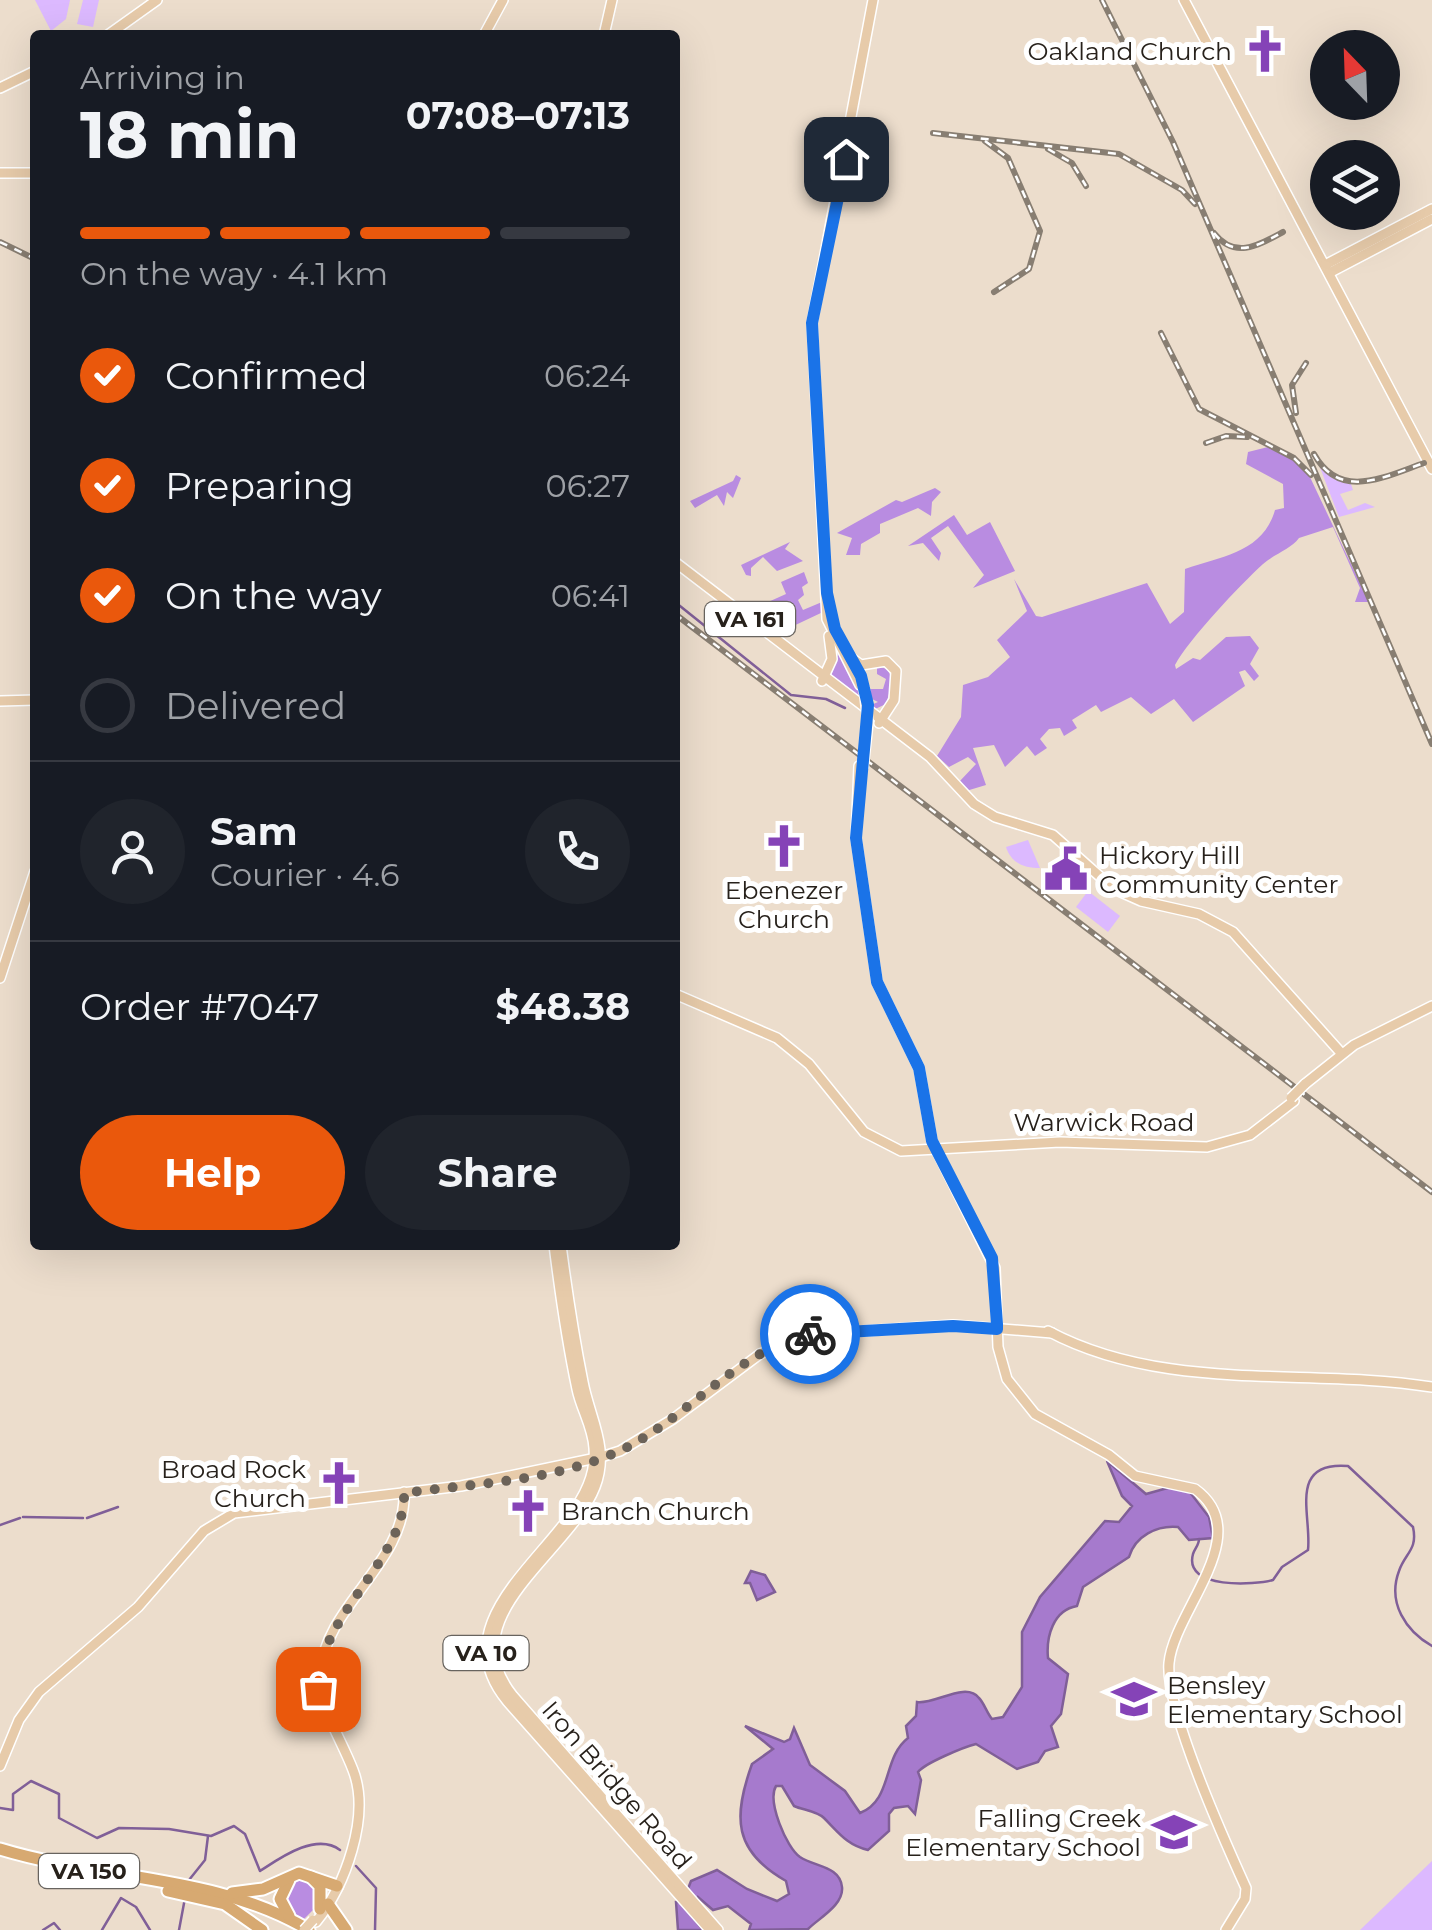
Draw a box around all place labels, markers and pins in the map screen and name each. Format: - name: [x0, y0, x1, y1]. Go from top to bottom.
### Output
- church icon: Oakland Church: [1241, 27, 1289, 75]
- place label: Oakland Church: [1028, 36, 1232, 66]
- pin: [804, 117, 889, 202]
- church icon: Ebenezer Church: [760, 822, 808, 870]
- place label: Hickory Hill Community Center: [1099, 840, 1338, 899]
- public building icon: Hickory Hill Community Center: [1042, 845, 1090, 893]
- place label: Ebenezer Church: [725, 875, 843, 934]
- place label: Broad Rock Church: [161, 1454, 306, 1513]
- church icon: Broad Rock Church: [315, 1459, 363, 1507]
- church icon: Branch Church: [504, 1487, 552, 1535]
- place label: Branch Church: [561, 1496, 750, 1526]
- pin: [276, 1647, 361, 1732]
- place label: Bensley Elementary School: [1167, 1670, 1403, 1729]
- school or university icon: Bensley Elementary School: [1110, 1675, 1158, 1723]
- place label: Falling Creek Elementary School: [905, 1803, 1141, 1862]
- school or university icon: Falling Creek Elementary School: [1150, 1808, 1198, 1856]

